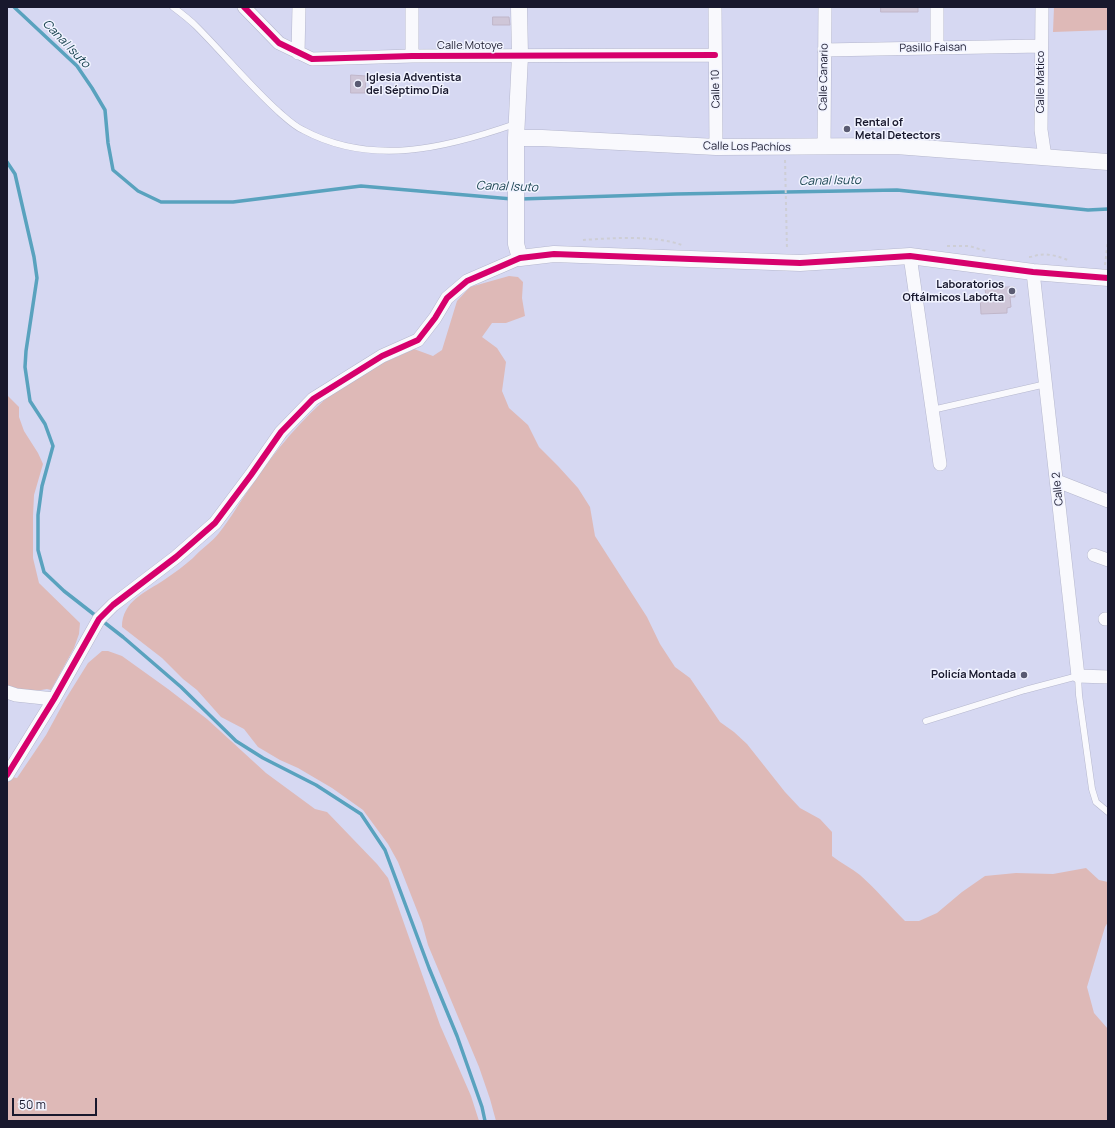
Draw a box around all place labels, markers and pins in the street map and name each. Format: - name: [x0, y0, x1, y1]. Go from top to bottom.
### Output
- place label: Iglesia Adventista del Séptimo Día: [366, 71, 461, 97]
- marker: Iglesia Adventista del Séptimo Día: [353, 79, 363, 89]
- place label: Rental of Metal Detectors: [855, 116, 941, 142]
- marker: Rental of Metal Detectors: [842, 124, 852, 134]
- place label: Laboratorios Oftálmicos Labofta: [902, 278, 1004, 304]
- marker: Laboratorios Oftálmicos Labofta: [1007, 286, 1017, 296]
- place label: Policía Montada: [931, 668, 1016, 682]
- marker: Policía Montada: [1019, 670, 1029, 680]

